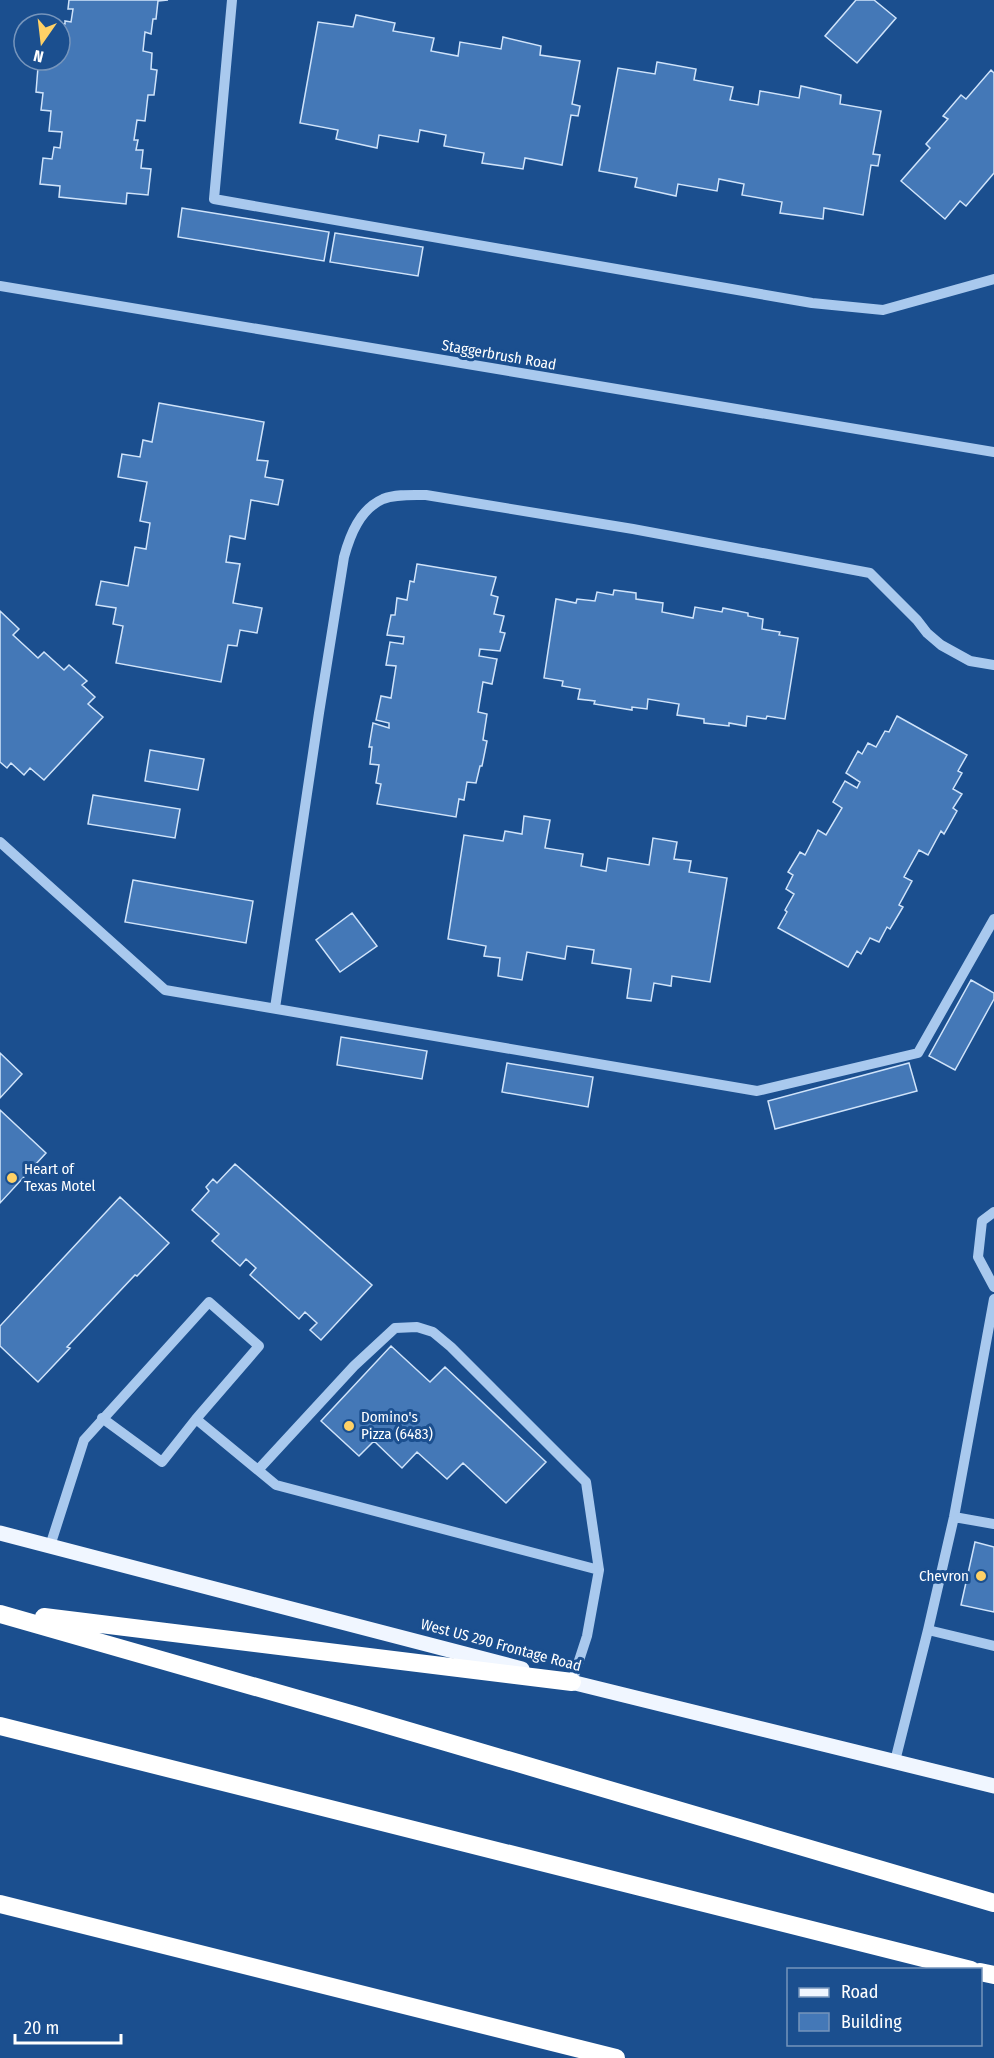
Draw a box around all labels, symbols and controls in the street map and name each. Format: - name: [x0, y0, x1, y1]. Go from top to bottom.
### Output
- north arrow: [12, 12, 72, 72]
- text: N: [32, 46, 45, 66]
- street label: Staggerbrush Road: [440, 336, 558, 374]
- place label: Heart of Texas Motel: [24, 1160, 96, 1195]
- marker: Heart of Texas Motel: [5, 1171, 19, 1185]
- place label: Domino's Pizza (6483): [361, 1408, 433, 1443]
- marker: Domino's Pizza (6483): [342, 1419, 356, 1433]
- place label: Chevron: [919, 1567, 969, 1585]
- marker: Chevron: [974, 1569, 988, 1583]
- street label: West US 290 Frontage Road: [419, 1615, 583, 1675]
- legend: [787, 1968, 982, 2046]
- text: Road: [841, 1981, 878, 2003]
- scale bar: [15, 2007, 122, 2045]
- text: Building: [841, 2011, 902, 2033]
- text: 20 m: [24, 2017, 59, 2039]

